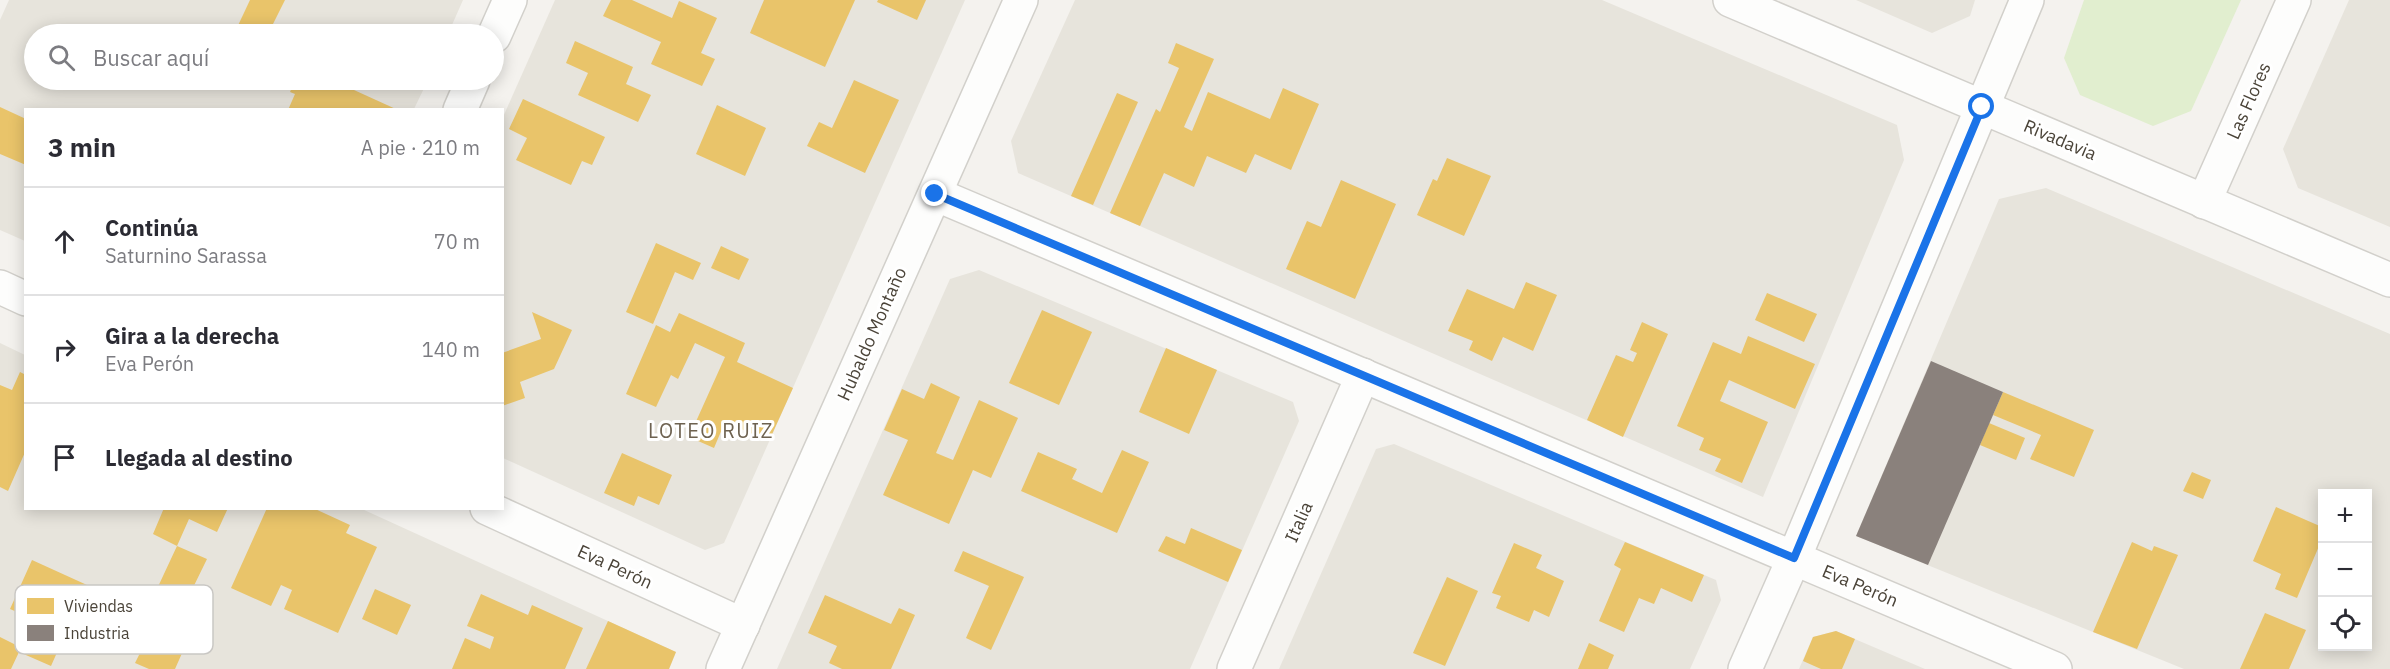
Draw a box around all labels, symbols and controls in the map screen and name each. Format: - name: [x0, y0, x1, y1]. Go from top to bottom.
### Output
- search box: [24, 24, 504, 90]
- icon: search: [45, 41, 78, 74]
- text: Buscar aquí: [93, 43, 209, 72]
- street label: Las Flores: [2221, 59, 2276, 143]
- route start: [1968, 93, 1994, 119]
- street label: Rivadavia: [2020, 114, 2101, 165]
- text: 3 min: [48, 130, 116, 164]
- text: A pie · 210 m: [361, 134, 480, 161]
- route end: [921, 180, 947, 206]
- text: Continúa: [105, 213, 198, 242]
- icon: ahead: [48, 225, 81, 258]
- text: 70 m: [434, 228, 480, 255]
- text: Saturnino Sarassa: [105, 242, 267, 269]
- street label: Hubaldo Montaño: [832, 263, 911, 404]
- text: Gira a la derecha: [105, 321, 279, 350]
- icon: right: [48, 333, 81, 366]
- text: 140 m: [422, 336, 480, 363]
- text: Eva Perón: [105, 350, 194, 377]
- district label: LOTEO RUIZ: [648, 417, 774, 444]
- icon: arrive: [48, 441, 81, 474]
- text: Llegada al destino: [105, 443, 293, 472]
- map controls: [2318, 489, 2372, 651]
- button: +: [2318, 489, 2372, 543]
- street label: Italia: [1279, 498, 1318, 546]
- street label: Eva Perón: [574, 539, 656, 594]
- button: −: [2318, 543, 2372, 597]
- street label: Eva Perón: [1819, 559, 1902, 612]
- legend: [15, 585, 213, 654]
- text: Viviendas: [64, 596, 133, 616]
- button: locate: [2318, 597, 2372, 651]
- text: Industria: [64, 623, 130, 643]

